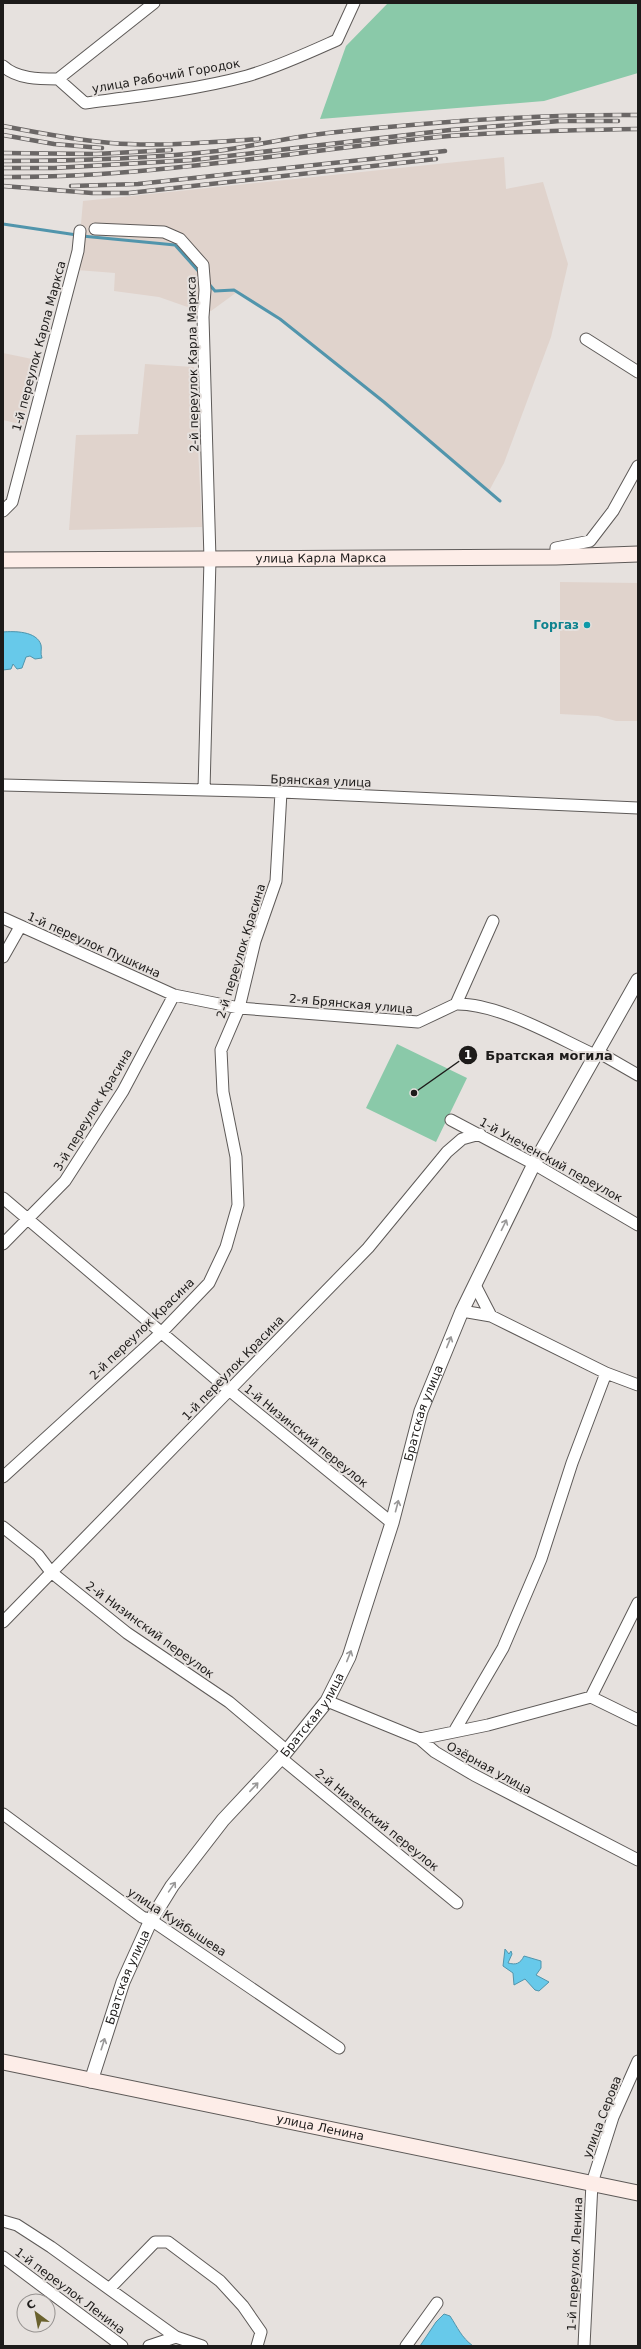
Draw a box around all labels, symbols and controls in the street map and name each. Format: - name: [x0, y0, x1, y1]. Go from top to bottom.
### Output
- street label: улица Рабочий Городок: [91, 56, 241, 96]
- street label: 1-й переулок Карла Маркса: [9, 259, 69, 433]
- street label: 2-й переулок Карла Маркса: [184, 276, 202, 452]
- street label: улица Карла Маркса: [256, 551, 386, 566]
- place label: Горгаз: [533, 618, 579, 632]
- marker: Горгаз: [582, 620, 592, 630]
- street label: Брянская улица: [270, 772, 372, 790]
- street label: 2-й переулок Красина: [214, 882, 268, 1020]
- street label: 1-й переулок Пушкина: [25, 909, 163, 981]
- street label: 2-я Брянская улица: [289, 992, 413, 1016]
- callout: Братская могила: [458, 1043, 621, 1068]
- street label: 3-й переулок Красина: [51, 1046, 135, 1174]
- text: 1: [464, 1048, 472, 1062]
- text: Братская могила: [485, 1048, 613, 1063]
- street label: 1-й Унеченский переулок: [477, 1115, 625, 1205]
- one-way arrow: [501, 1219, 508, 1231]
- street label: 2-й переулок Красина: [87, 1275, 197, 1383]
- street label: 1-й переулок Красина: [179, 1313, 287, 1423]
- one-way arrow: [446, 1337, 453, 1349]
- street label: Братская улица: [401, 1363, 446, 1463]
- street label: 1-й Низинский переулок: [241, 1382, 371, 1490]
- one-way arrow: [393, 1500, 401, 1513]
- street label: 2-й Низинский переулок: [83, 1579, 217, 1681]
- one-way arrow: [346, 1651, 354, 1663]
- street label: Братская улица: [278, 1670, 347, 1760]
- street label: Озёрная улица: [444, 1739, 534, 1797]
- street label: 2-й Низенский переулок: [312, 1766, 442, 1874]
- one-way arrow: [249, 1782, 258, 1792]
- one-way arrow: [168, 1882, 176, 1893]
- street label: улица Куйбышева: [125, 1885, 229, 1959]
- street label: Братская улица: [103, 1928, 153, 2026]
- one-way arrow: [100, 2037, 107, 2050]
- street label: улица Серова: [580, 2074, 624, 2160]
- street label: улица Ленина: [275, 2112, 365, 2143]
- street label: 1-й переулок Ленина: [564, 2197, 586, 2331]
- street label: 1-й переулок Ленина: [12, 2245, 128, 2337]
- north arrow: [16, 2293, 56, 2333]
- text: С: [24, 2297, 38, 2313]

